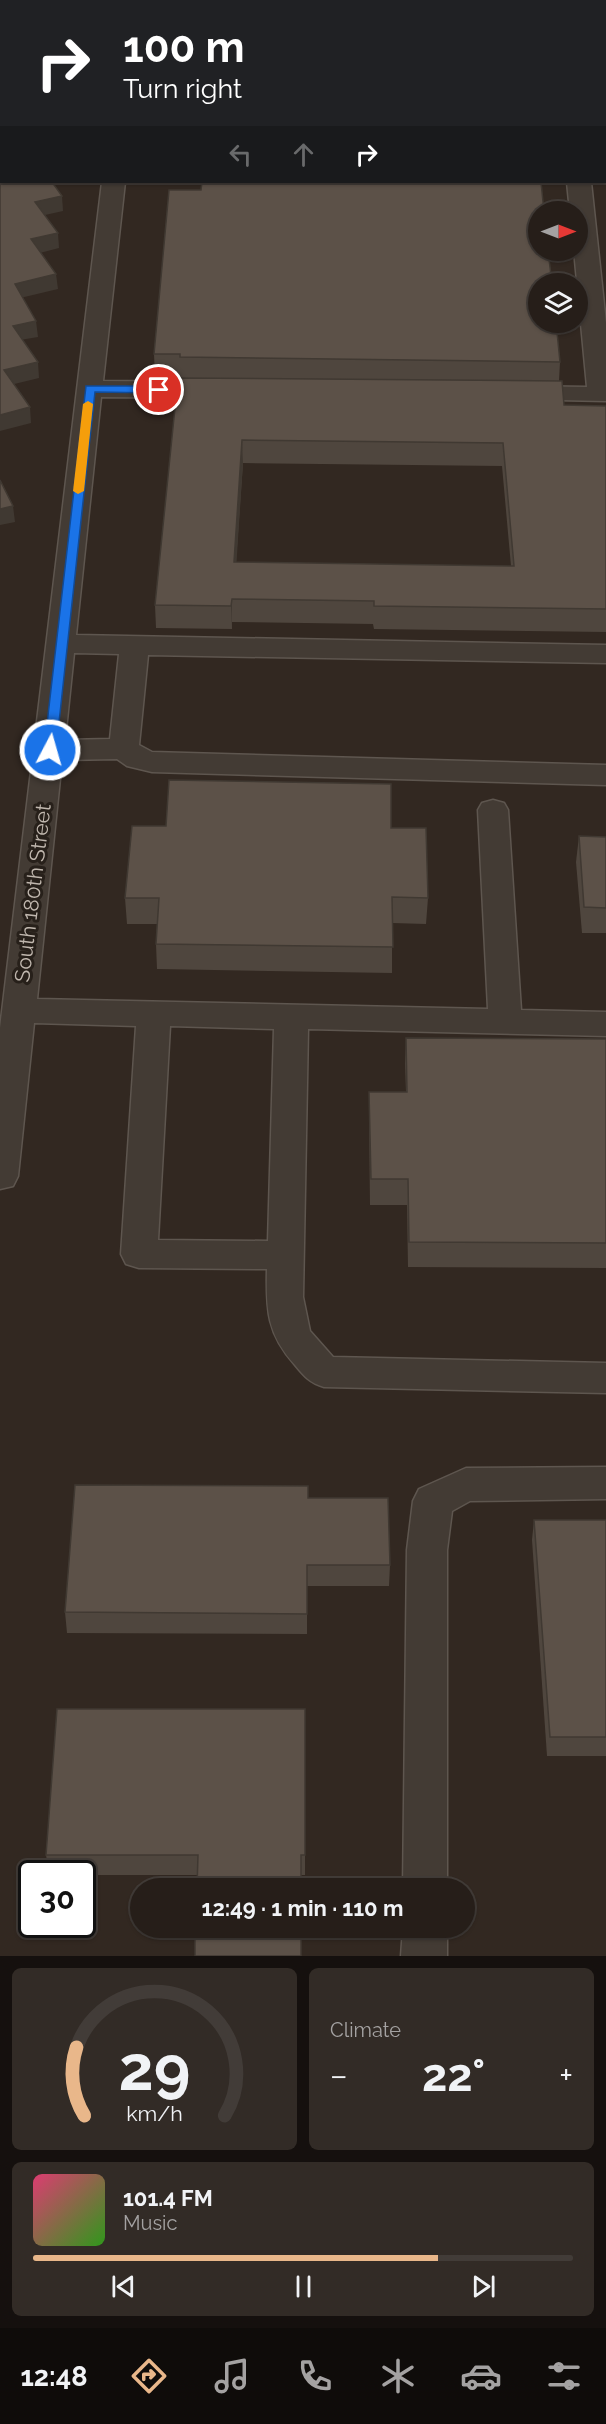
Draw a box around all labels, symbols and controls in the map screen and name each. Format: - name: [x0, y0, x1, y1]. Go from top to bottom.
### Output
- text: 100 m: [123, 23, 245, 72]
- icon: right: [24, 24, 102, 102]
- text: Turn right: [123, 73, 242, 104]
- icon: left: [224, 138, 257, 171]
- icon: ahead: [287, 138, 320, 171]
- icon: right: [350, 138, 383, 171]
- north arrow: [528, 201, 588, 261]
- map controls: [528, 201, 588, 333]
- button: layers: [528, 273, 588, 333]
- pin: [133, 364, 184, 415]
- icon: arrive: [142, 373, 175, 406]
- position arrow: [18, 718, 82, 782]
- street label: South 180th Street: [9, 802, 56, 984]
- speed limit sign: 30: [18, 1860, 96, 1938]
- text: 12:49 · 1 min · 110 m: [202, 1895, 403, 1921]
- text: Climate: [330, 2018, 401, 2042]
- text: 29: [119, 2031, 190, 2105]
- text: 22°: [422, 2049, 485, 2102]
- text: −: [330, 2056, 348, 2095]
- text: +: [559, 2056, 573, 2095]
- text: km/h: [126, 2101, 183, 2126]
- text: 101.4 FM: [123, 2185, 213, 2211]
- text: Music: [123, 2211, 177, 2235]
- icon: previous: [107, 2270, 140, 2303]
- icon: pause: [287, 2270, 320, 2303]
- icon: next: [467, 2270, 500, 2303]
- icon: directions: [128, 2355, 170, 2397]
- icon: music: [211, 2355, 253, 2397]
- icon: phone: [294, 2355, 336, 2397]
- icon: climate: [377, 2355, 419, 2397]
- icon: car: [460, 2355, 502, 2397]
- icon: filters: [543, 2355, 585, 2397]
- text: 12:48: [21, 2361, 87, 2392]

